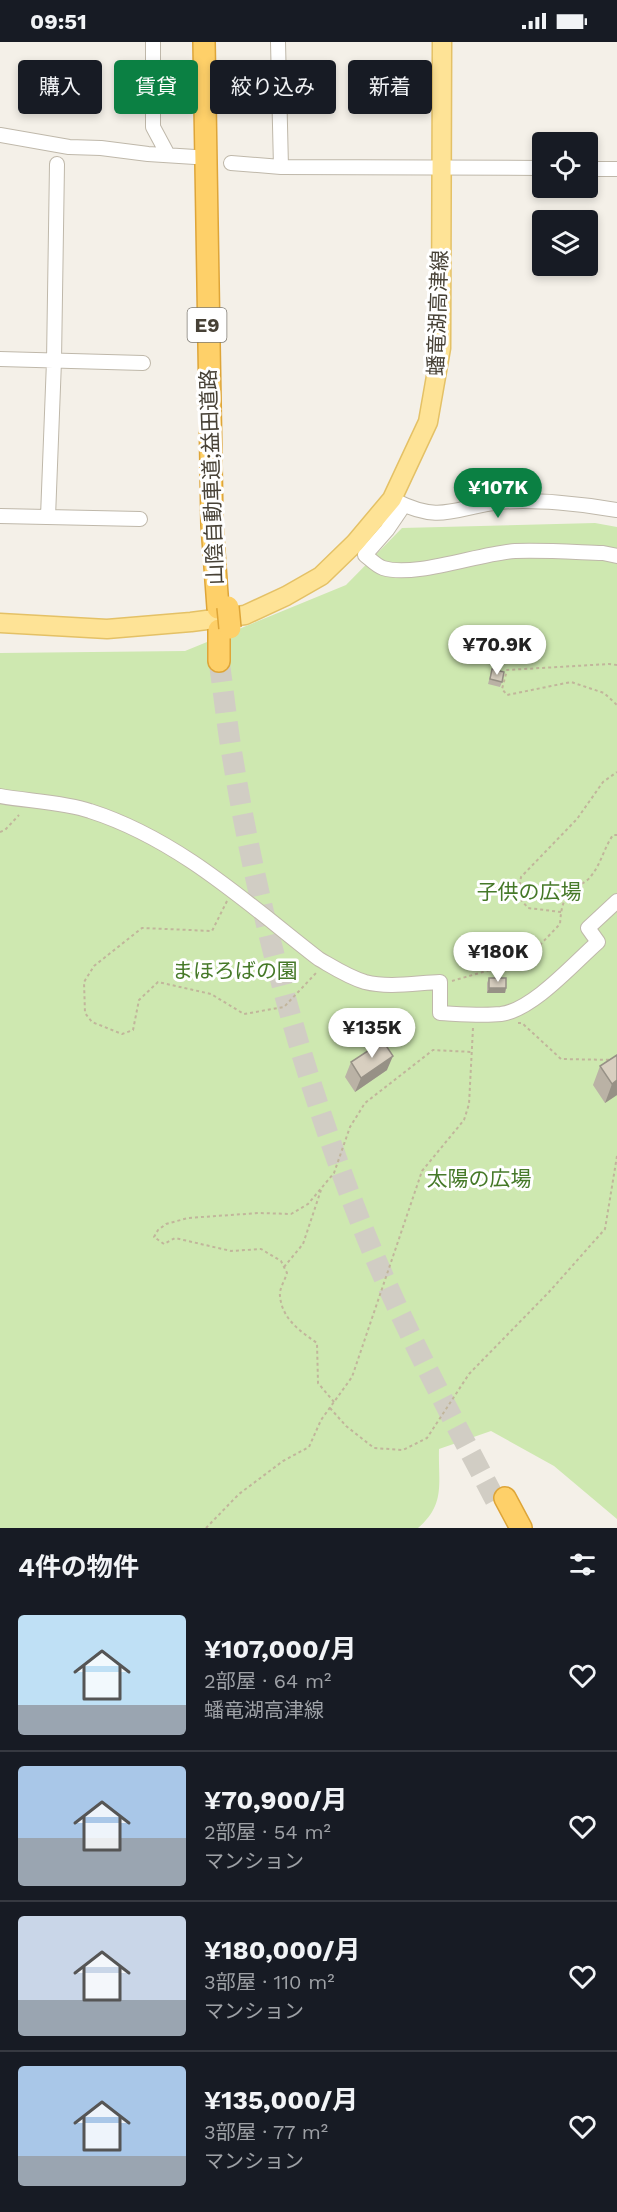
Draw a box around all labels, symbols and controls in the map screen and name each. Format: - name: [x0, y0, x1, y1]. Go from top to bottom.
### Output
- text: 09:51: [30, 9, 87, 34]
- chip: 購入: [18, 60, 102, 114]
- chip: 賃貸: [114, 60, 198, 114]
- chip: 絞り込み: [210, 60, 336, 114]
- chip: 新着: [348, 60, 432, 114]
- map controls: [532, 132, 598, 276]
- button: locate: [532, 132, 598, 198]
- button: layers: [532, 210, 598, 276]
- street label: 蟠竜湖高津線: [423, 250, 452, 376]
- road number: E9: [188, 308, 226, 342]
- street label: 山陰自動車道;益田道路: [195, 369, 228, 585]
- pin: ¥107K: [456, 468, 540, 519]
- text: ¥107K: [468, 475, 528, 499]
- pin: ¥70.9K: [448, 625, 546, 676]
- text: ¥70.9K: [462, 632, 532, 656]
- park label: 子供の広場: [477, 879, 582, 904]
- pin: ¥180K: [456, 932, 540, 983]
- text: ¥180K: [467, 939, 529, 963]
- park label: まほろばの園: [172, 958, 298, 983]
- pin: ¥135K: [330, 1008, 414, 1059]
- text: ¥135K: [342, 1015, 402, 1039]
- park label: 太陽の広場: [427, 1166, 532, 1191]
- icon: filters: [566, 1548, 599, 1581]
- text: 4件の物件: [18, 1552, 139, 1582]
- text: ¥107,000/月: [204, 1634, 356, 1664]
- icon: home: [66, 1639, 138, 1711]
- icon: heart: [566, 1659, 599, 1692]
- text: 2部屋 · 64 m²: [204, 1669, 331, 1693]
- text: 蟠竜湖高津線: [204, 1698, 324, 1722]
- text: ¥70,900/月: [204, 1785, 348, 1815]
- icon: home: [66, 1790, 138, 1862]
- icon: heart: [566, 1810, 599, 1843]
- text: 2部屋 · 54 m²: [204, 1820, 331, 1844]
- text: マンション: [204, 1849, 304, 1873]
- text: ¥180,000/月: [204, 1935, 360, 1965]
- icon: home: [66, 1940, 138, 2012]
- icon: heart: [566, 1960, 599, 1993]
- text: 3部屋 · 110 m²: [204, 1970, 335, 1994]
- text: マンション: [204, 1999, 304, 2023]
- text: ¥135,000/月: [204, 2085, 358, 2115]
- icon: home: [66, 2090, 138, 2162]
- icon: heart: [566, 2110, 599, 2143]
- text: 3部屋 · 77 m²: [204, 2120, 328, 2144]
- text: マンション: [204, 2149, 304, 2173]

